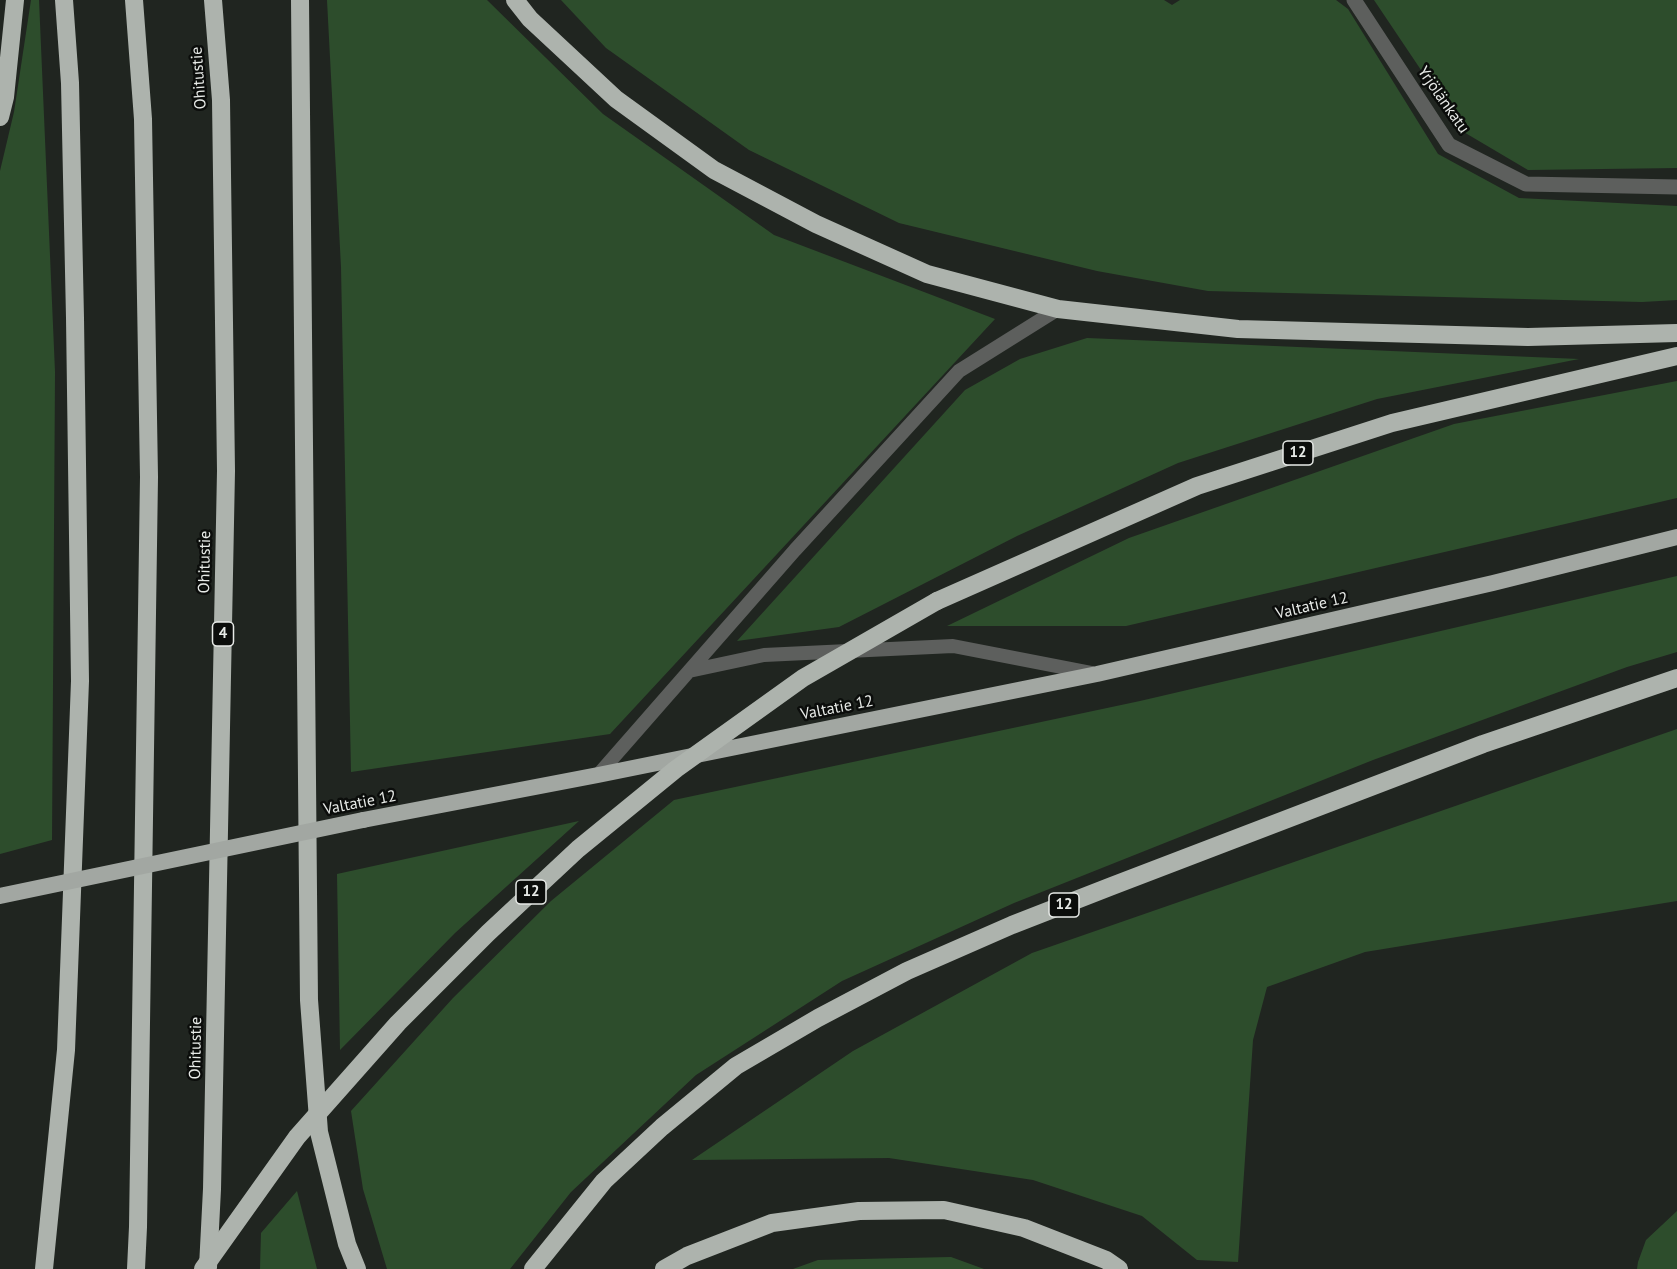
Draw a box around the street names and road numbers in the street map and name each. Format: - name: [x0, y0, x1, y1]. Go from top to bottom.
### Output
- street label: Ohitustie: [187, 46, 211, 110]
- street label: Yrjölänkatu: [1413, 63, 1473, 137]
- road number: 12: [1283, 441, 1313, 465]
- street label: Ohitustie: [195, 531, 215, 593]
- street label: Valtatie 12: [1274, 588, 1350, 624]
- road number: 4: [212, 622, 234, 646]
- street label: Valtatie 12: [799, 692, 875, 724]
- street label: Valtatie 12: [322, 787, 398, 819]
- road number: 12: [516, 880, 546, 904]
- road number: 12: [1049, 893, 1079, 917]
- street label: Ohitustie: [186, 1017, 206, 1079]

